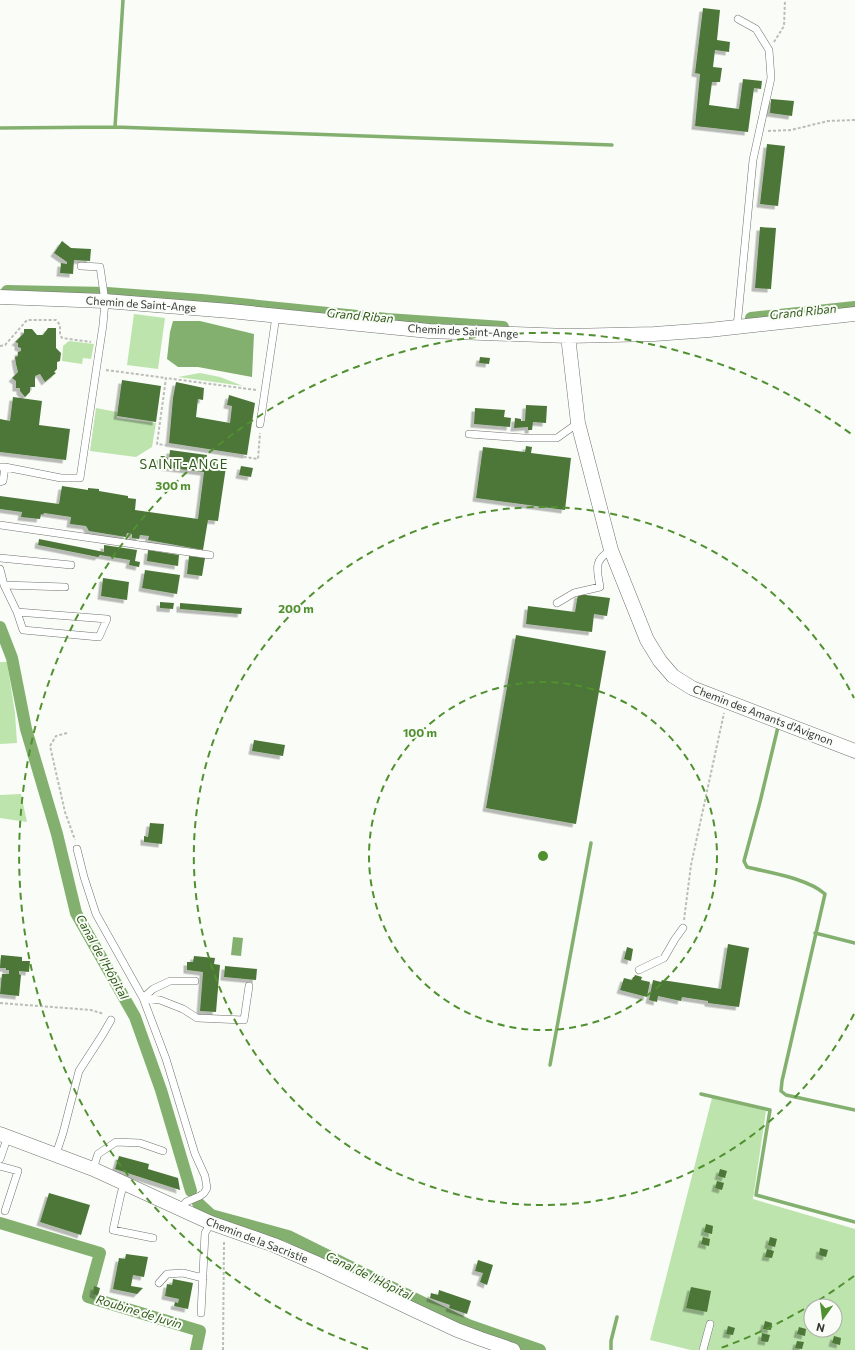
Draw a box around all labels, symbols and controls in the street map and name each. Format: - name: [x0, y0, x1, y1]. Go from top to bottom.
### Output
- street label: Chemin de Saint-Ange: [85, 293, 197, 314]
- water label: Grand Riban: [769, 301, 837, 321]
- water label: Grand Riban: [326, 305, 394, 325]
- street label: Chemin de Saint-Ange: [407, 321, 519, 340]
- district label: SAINT-ANGE: [140, 456, 228, 472]
- text: 300 m: [155, 478, 191, 492]
- text: 200 m: [278, 601, 314, 615]
- street label: Chemin des Amants d'Avignon: [691, 682, 835, 747]
- text: 100 m: [403, 725, 437, 739]
- centre of rings: [536, 849, 550, 863]
- water label: Canal de l'Hôpital: [74, 912, 132, 1002]
- street label: Chemin de la Sacristie: [204, 1214, 310, 1265]
- water label: Canal de l'Hôpital: [324, 1248, 416, 1303]
- water label: Roubine de Juvin: [94, 1291, 184, 1332]
- north arrow: [803, 1298, 843, 1338]
- text: N: [815, 1321, 826, 1335]

